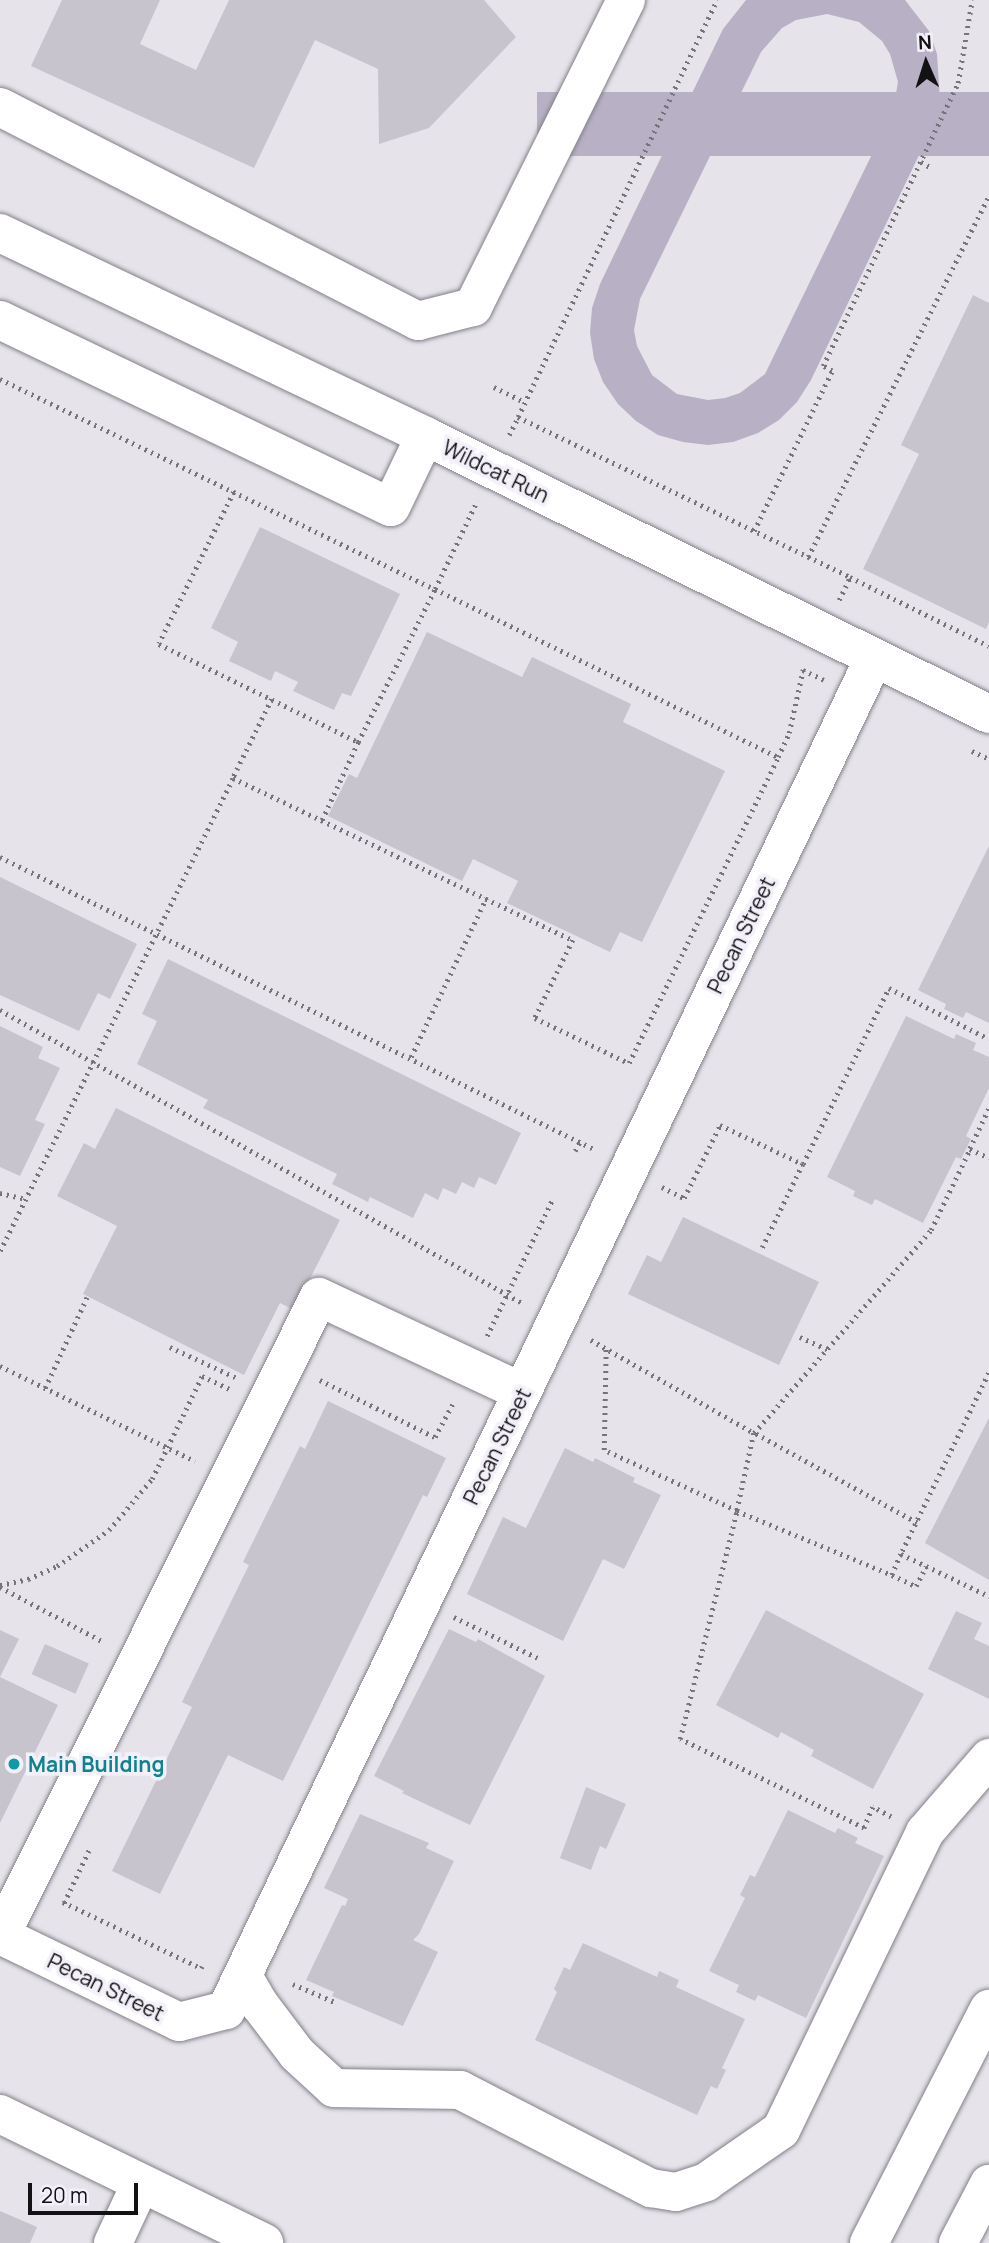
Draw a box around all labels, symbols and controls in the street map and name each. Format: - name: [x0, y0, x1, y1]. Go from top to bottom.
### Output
- north arrow: [891, 28, 961, 98]
- text: N: [917, 29, 932, 55]
- street label: Wildcat Run: [439, 434, 553, 508]
- street label: Pecan Street: [702, 873, 780, 997]
- street label: Pecan Street: [458, 1384, 536, 1508]
- place label: Main Building: [28, 1751, 164, 1777]
- marker: Main Building: [6, 1756, 22, 1772]
- street label: Pecan Street: [44, 1948, 168, 2026]
- scale bar: [32, 2170, 142, 2214]
- text: 20 m: [41, 2181, 88, 2209]

